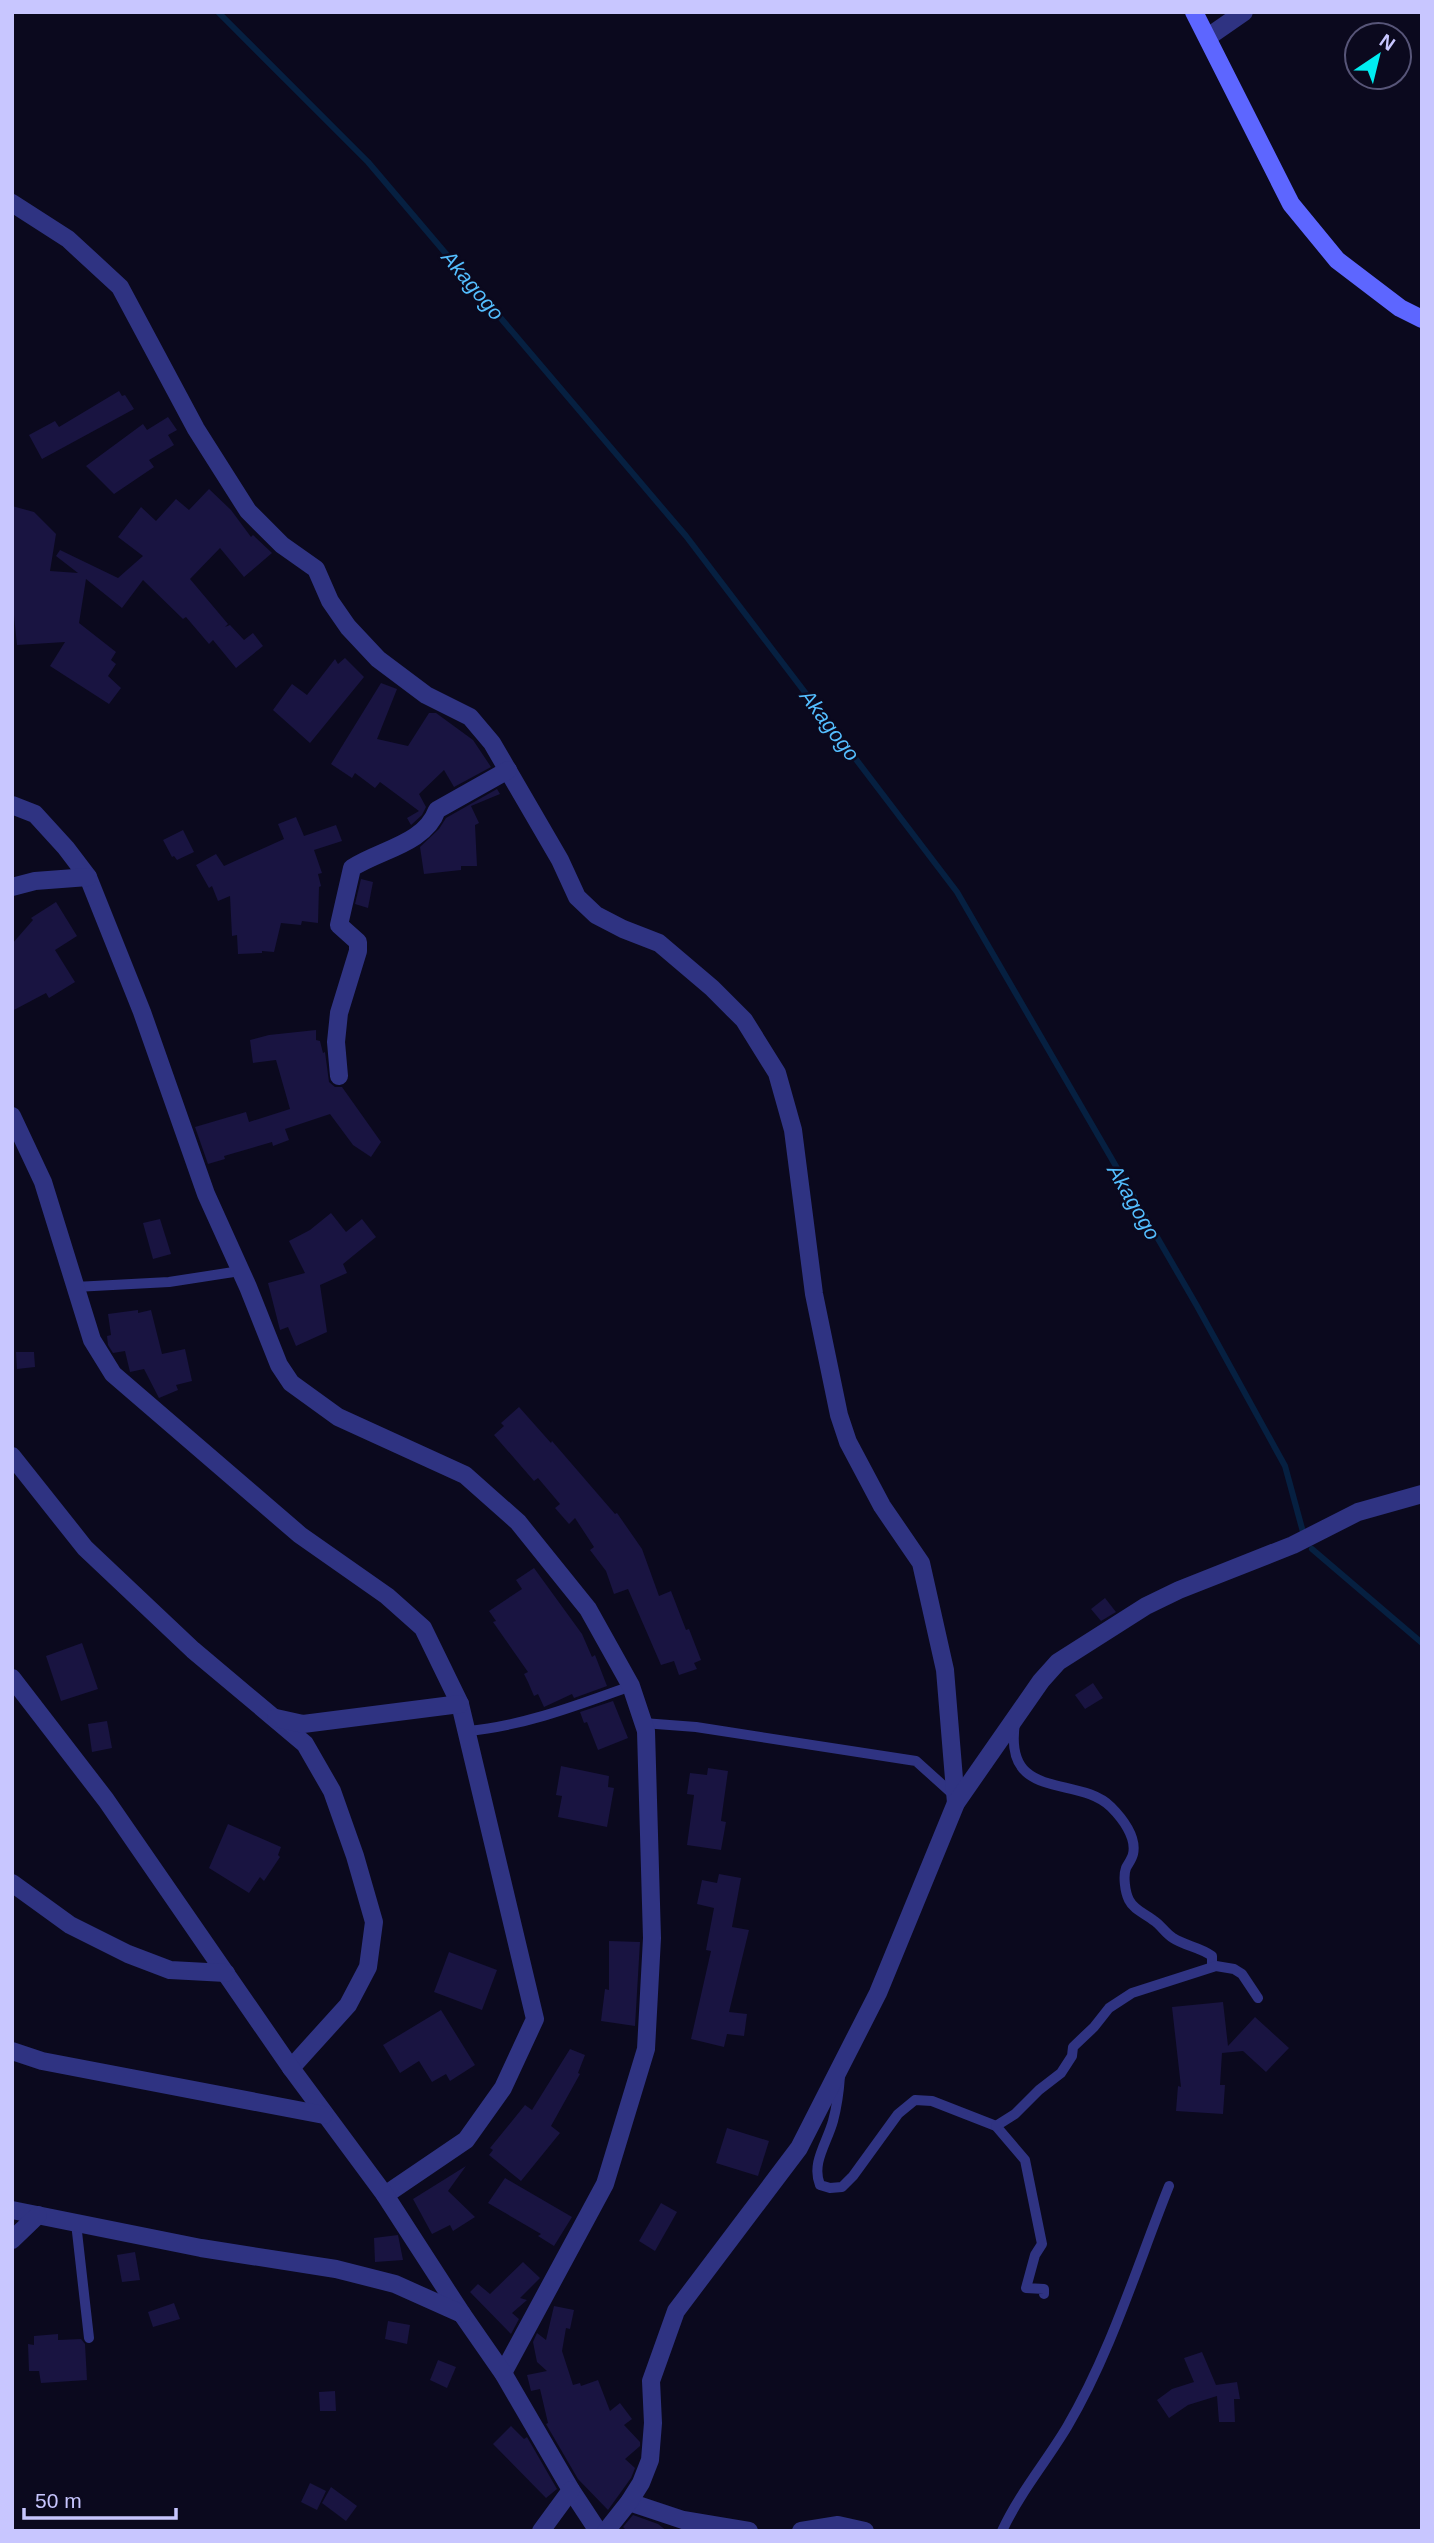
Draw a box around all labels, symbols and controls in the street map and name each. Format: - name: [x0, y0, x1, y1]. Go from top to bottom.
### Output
- north arrow: [1343, 21, 1413, 91]
- text: N: [1376, 30, 1399, 55]
- water label: Akagogo: [436, 244, 509, 324]
- water label: Akagogo: [795, 683, 864, 765]
- water label: Akagogo: [1102, 1159, 1165, 1244]
- scale bar: [24, 2476, 177, 2520]
- text: 50 m: [35, 2489, 82, 2512]

